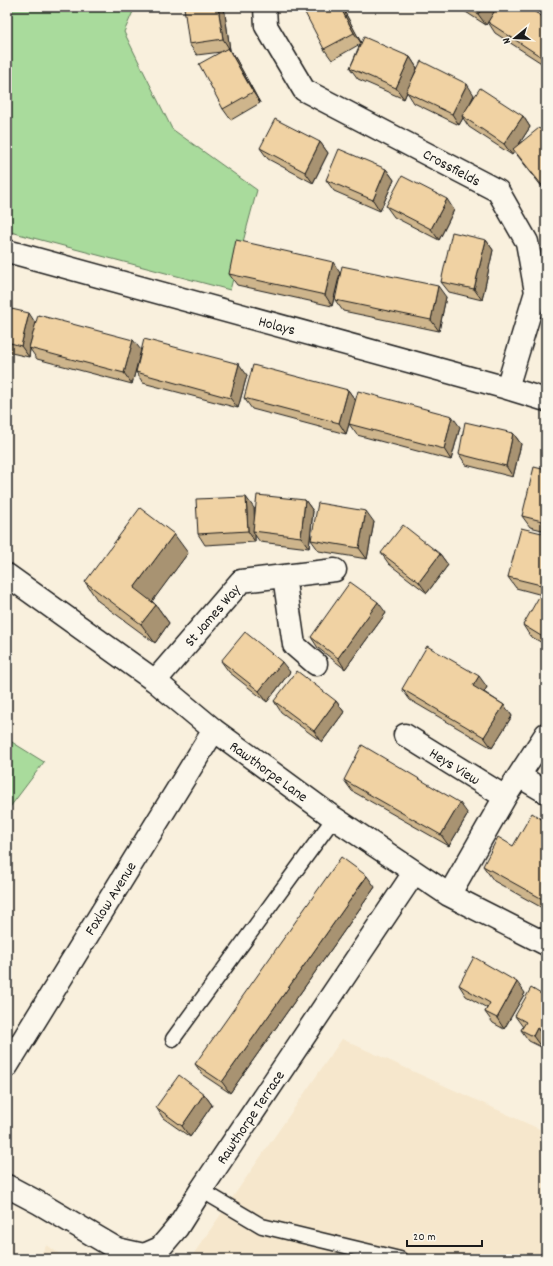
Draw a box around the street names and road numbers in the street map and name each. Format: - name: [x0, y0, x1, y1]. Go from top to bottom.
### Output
- street label: Crossfields: [418, 144, 484, 193]
- street label: Holays: [256, 311, 297, 342]
- street label: St James Way: [180, 580, 247, 652]
- street label: Rawthorpe Lane: [224, 737, 312, 809]
- street label: Heys View: [424, 743, 484, 792]
- street label: Foxlow Avenue: [80, 858, 143, 940]
- street label: Rawthorpe Terrace: [212, 1066, 291, 1169]

